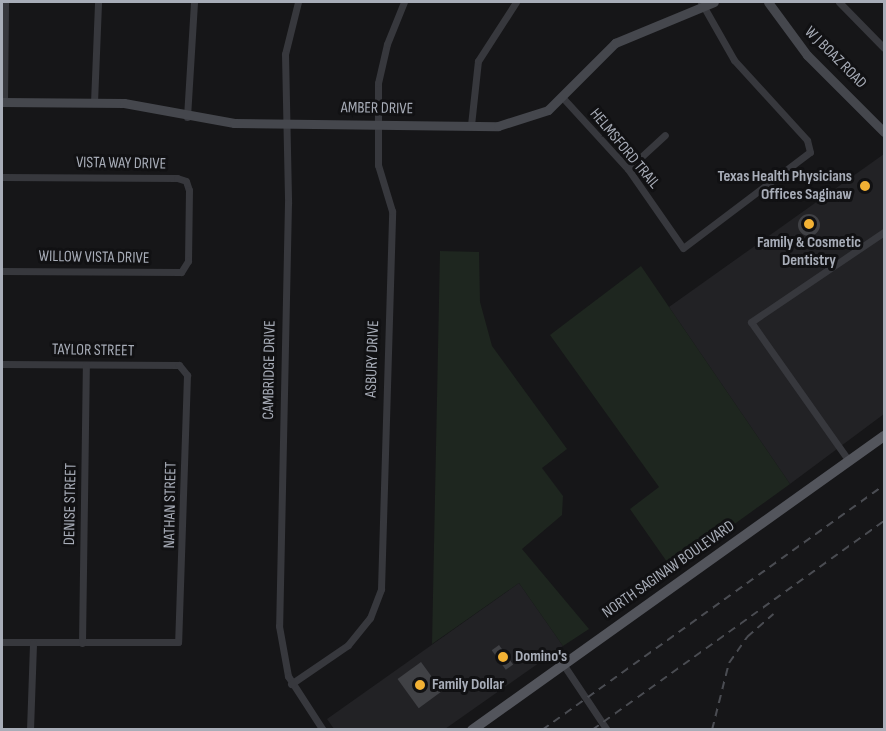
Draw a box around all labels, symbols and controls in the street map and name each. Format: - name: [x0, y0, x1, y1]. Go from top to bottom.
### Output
- street label: W J BOAZ ROAD: [800, 23, 870, 93]
- street label: AMBER DRIVE: [341, 99, 413, 119]
- street label: HELMSFORD TRAIL: [585, 105, 663, 193]
- street label: VISTA WAY DRIVE: [76, 154, 166, 174]
- place label: Texas Health Physicians Offices Saginaw: [717, 167, 852, 205]
- marker: Texas Health Physicians Offices Saginaw: [856, 177, 874, 195]
- marker: Family & Cosmetic Dentistry: [802, 217, 816, 231]
- place label: Family & Cosmetic Dentistry: [757, 233, 861, 271]
- street label: WILLOW VISTA DRIVE: [39, 247, 149, 269]
- street label: CAMBRIDGE DRIVE: [260, 320, 280, 420]
- street label: ASBURY DRIVE: [362, 320, 384, 398]
- street label: TAYLOR STREET: [52, 341, 134, 361]
- street label: NATHAN STREET: [161, 461, 181, 549]
- street label: DENISE STREET: [61, 463, 81, 545]
- street label: NORTH SAGINAW BOULEVARD: [599, 517, 739, 623]
- place label: Domino's: [515, 647, 567, 667]
- marker: Domino's: [496, 650, 510, 664]
- place label: Family Dollar: [432, 675, 504, 695]
- marker: Family Dollar: [413, 678, 427, 692]

